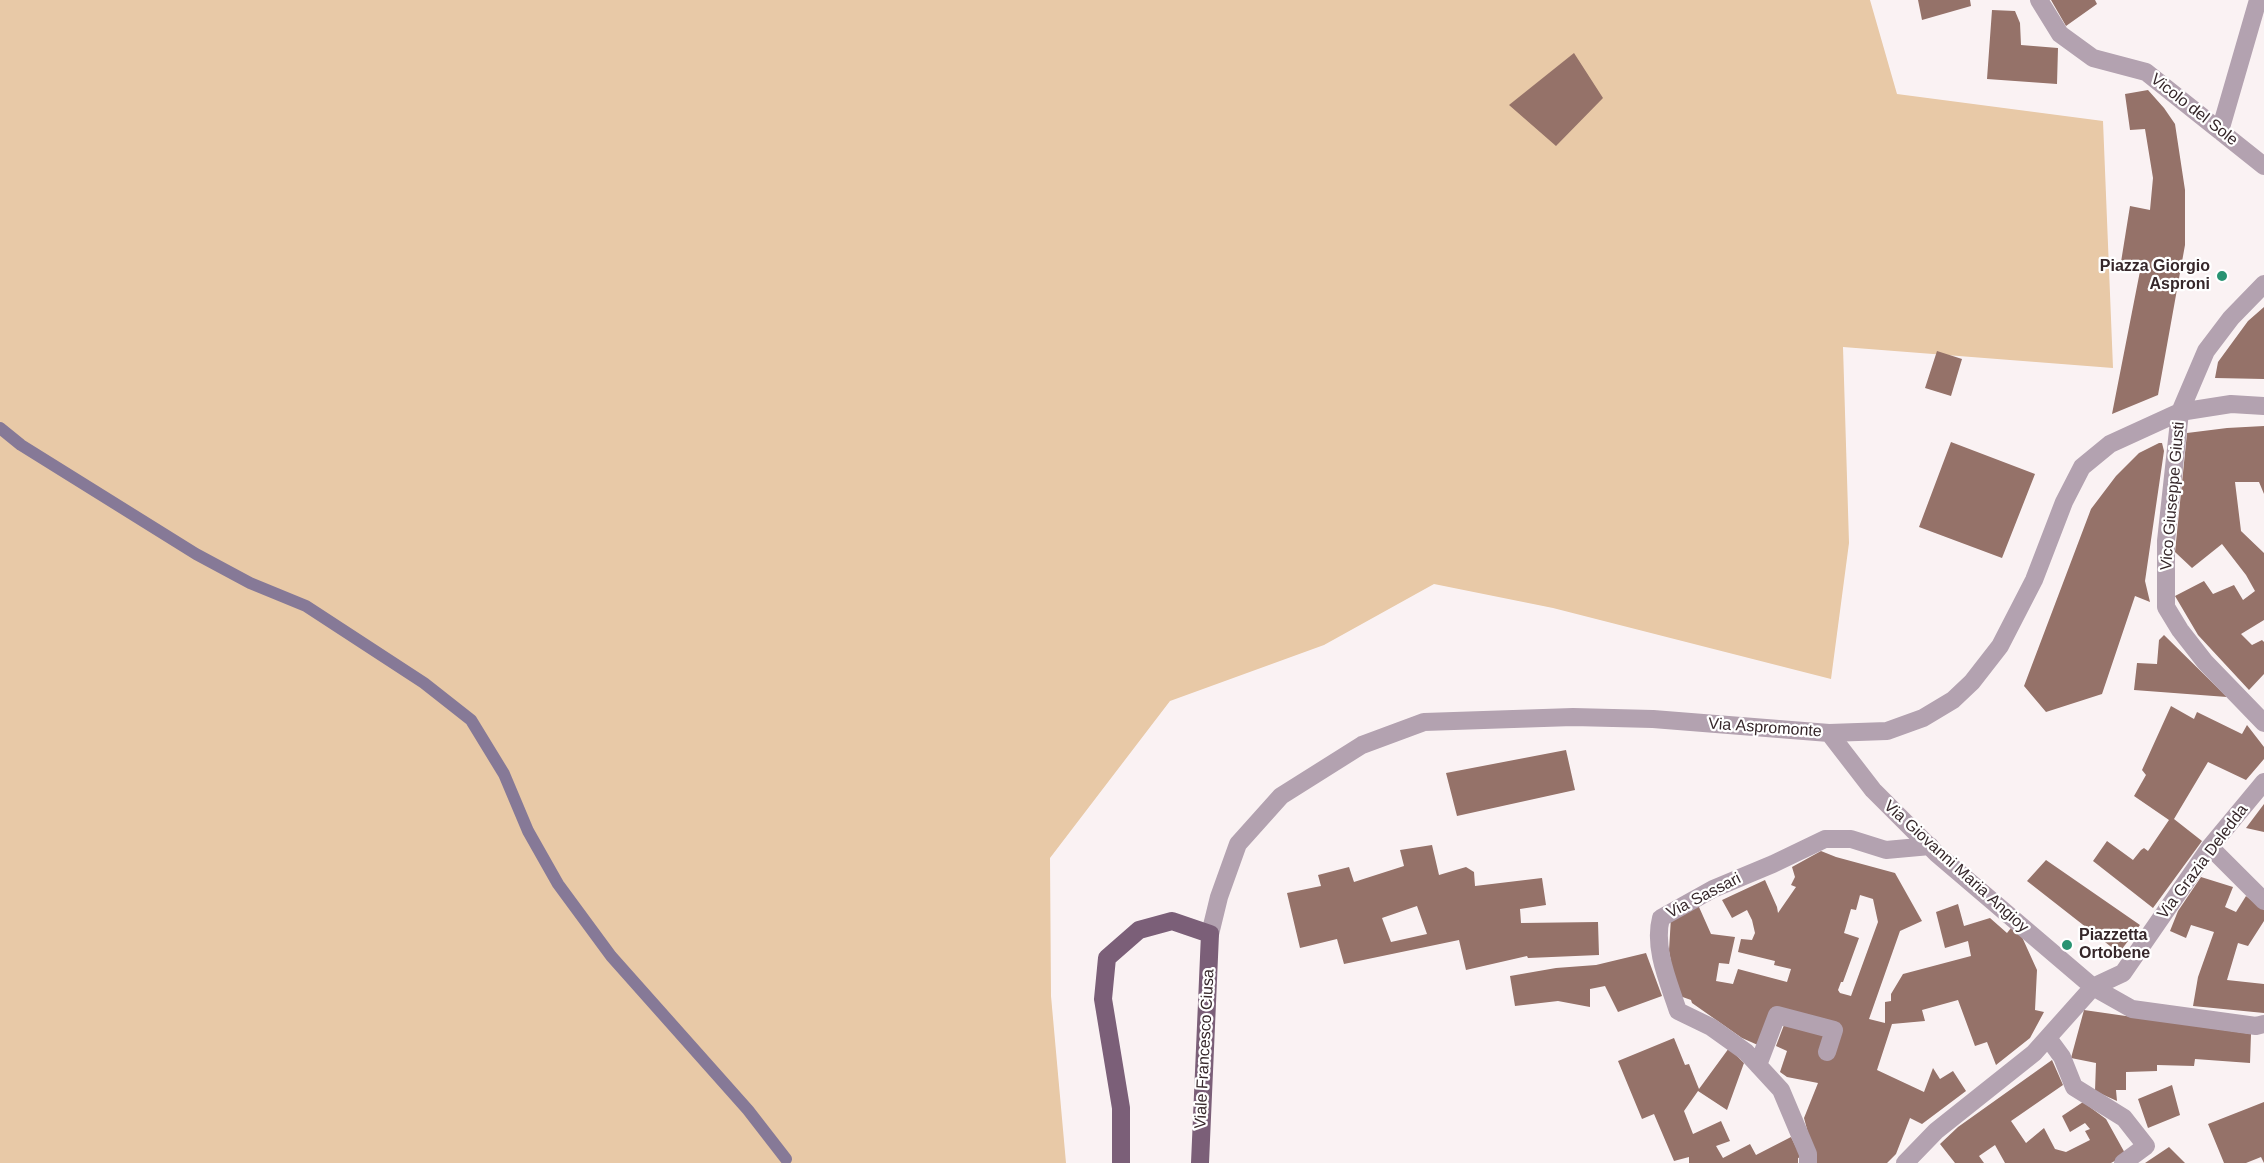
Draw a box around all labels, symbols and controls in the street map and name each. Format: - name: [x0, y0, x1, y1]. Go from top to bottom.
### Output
- street label: Vicolo del Sole: [2147, 70, 2241, 150]
- place label: Piazza Giorgio Asproni: [2100, 257, 2210, 295]
- marker: Piazza Giorgio Asproni: [2215, 269, 2229, 283]
- street label: Vico Giuseppe Giusti: [2157, 421, 2189, 571]
- street label: Via Aspromonte: [1708, 714, 1822, 742]
- street label: Via Giovanni Maria Angioy: [1880, 797, 2032, 937]
- street label: Via Grazia Deledda: [2154, 801, 2252, 923]
- street label: Via Sassari: [1664, 869, 1744, 923]
- place label: Piazzetta Ortobene: [2079, 926, 2150, 964]
- marker: Piazzetta Ortobene: [2060, 938, 2074, 952]
- street label: Viale Francesco Ciusa: [1191, 969, 1219, 1129]

